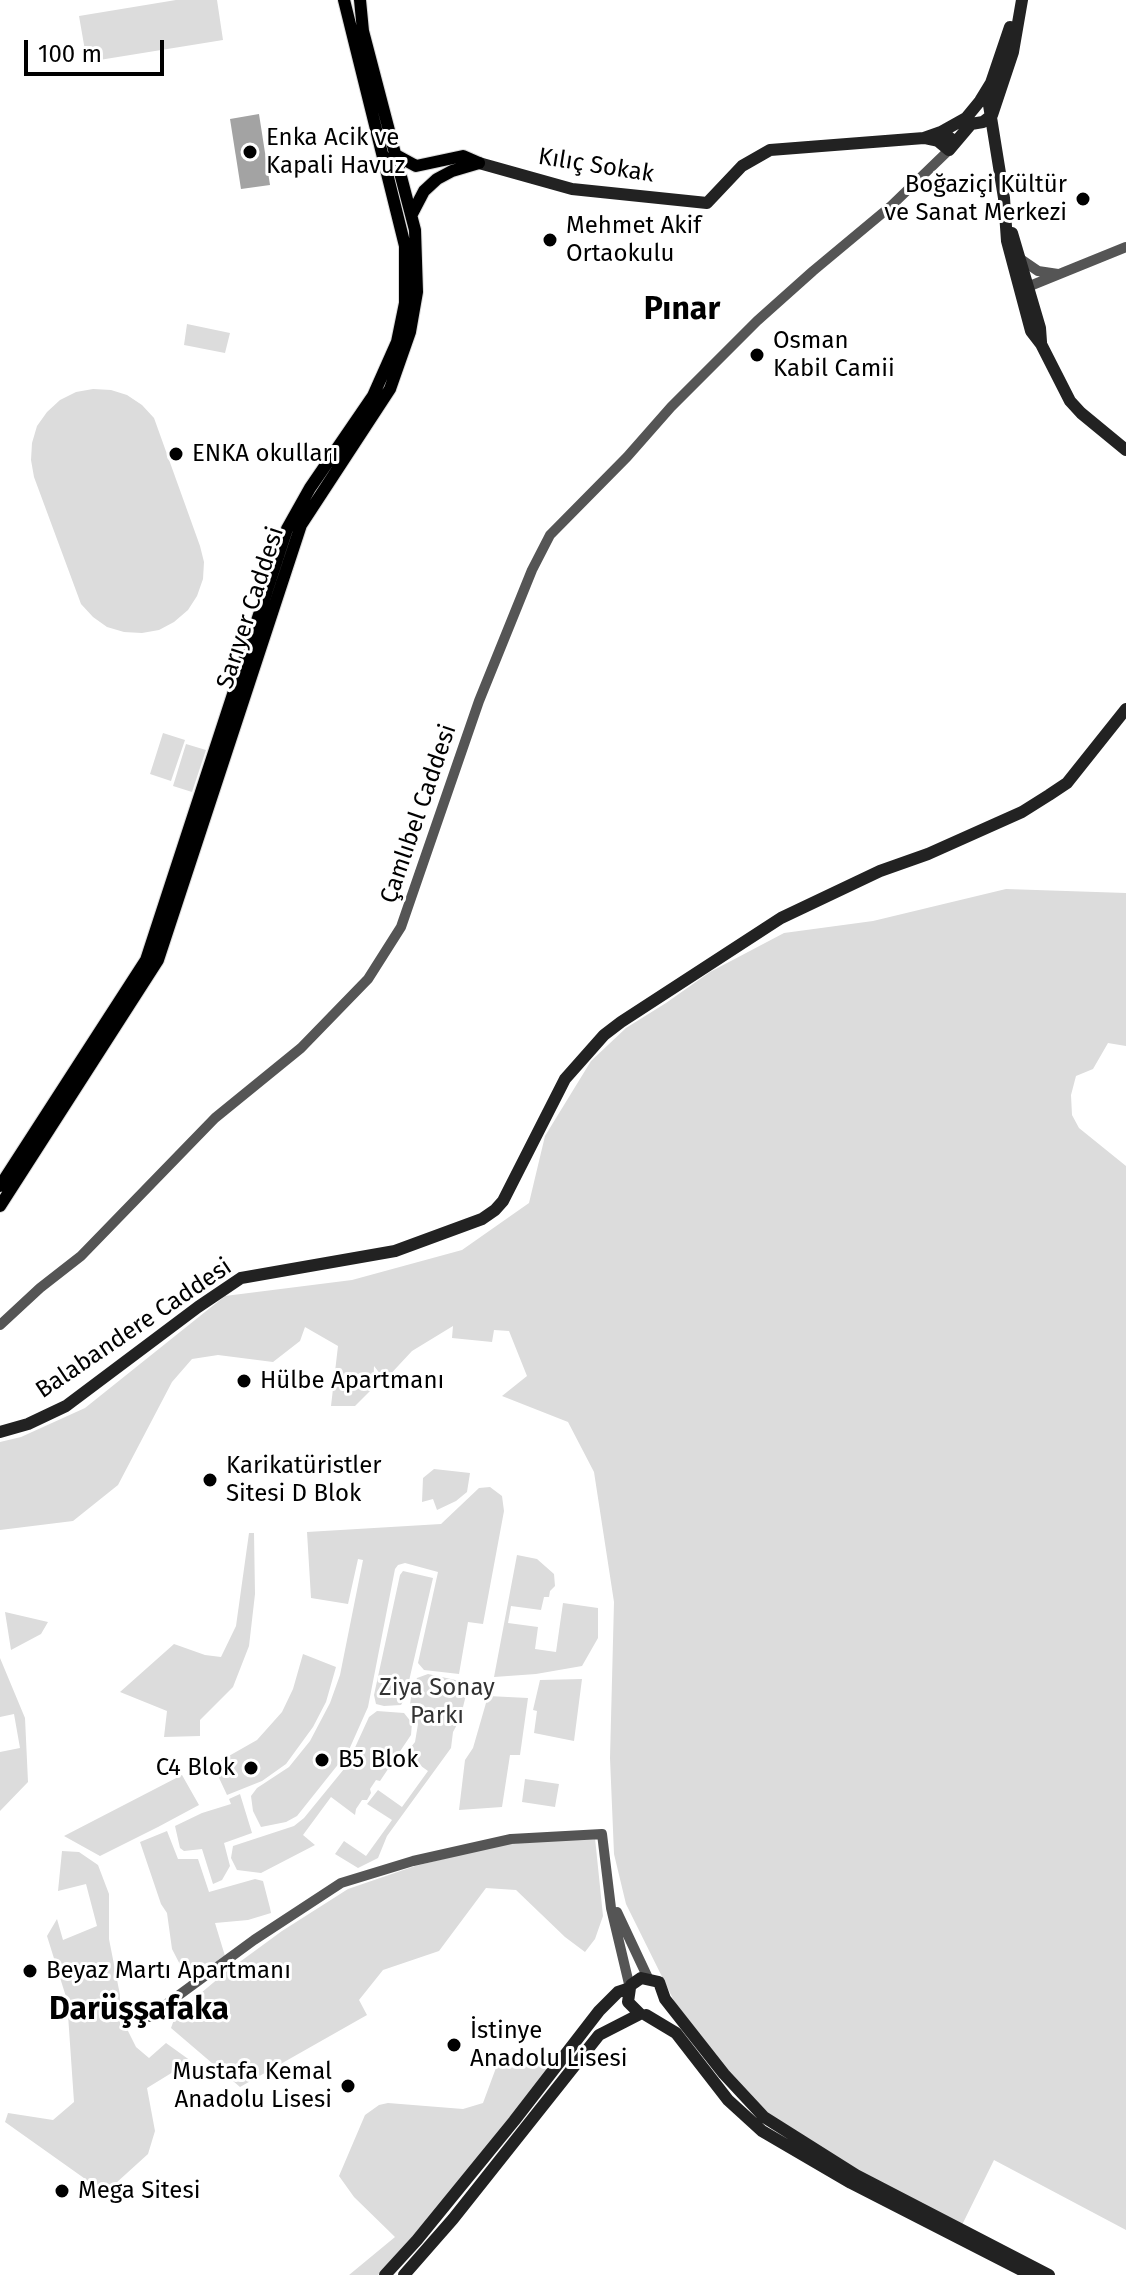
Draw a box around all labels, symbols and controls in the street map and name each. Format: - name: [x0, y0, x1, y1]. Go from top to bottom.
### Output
- scale bar: [28, 24, 168, 74]
- text: 100 m: [38, 40, 102, 68]
- place label: Enka Acik ve Kapali Havuz: [266, 124, 405, 180]
- marker: Enka Acik ve Kapali Havuz: [241, 143, 259, 161]
- street label: Kılıç Sokak: [536, 143, 656, 189]
- place label: Boğaziçi Kültür ve Sanat Merkezi: [884, 171, 1067, 227]
- marker: Boğaziçi Kültür ve Sanat Merkezi: [1074, 190, 1092, 208]
- place label: Mehmet Akif Ortaokulu: [566, 212, 701, 268]
- marker: Mehmet Akif Ortaokulu: [541, 231, 559, 249]
- district label: Pınar: [644, 291, 720, 329]
- place label: Osman Kabil Camii: [773, 327, 895, 383]
- marker: Osman Kabil Camii: [748, 346, 766, 364]
- place label: ENKA okulları: [192, 440, 339, 468]
- marker: ENKA okulları: [167, 445, 185, 463]
- street label: Sarıyer Caddesi: [211, 523, 291, 693]
- street label: Çamlıbel Caddesi: [375, 721, 463, 907]
- street label: Balabandere Caddesi: [31, 1253, 237, 1405]
- place label: Hülbe Apartmanı: [260, 1367, 444, 1395]
- marker: Hülbe Apartmanı: [235, 1372, 253, 1390]
- place label: Karikatüristler Sitesi D Blok: [226, 1452, 382, 1508]
- marker: Karikatüristler Sitesi D Blok: [201, 1471, 219, 1489]
- park label: Ziya Sonay Parkı: [379, 1674, 495, 1730]
- place label: B5 Blok: [338, 1746, 419, 1774]
- marker: B5 Blok: [313, 1751, 331, 1769]
- place label: C4 Blok: [156, 1754, 235, 1782]
- marker: C4 Blok: [242, 1759, 260, 1777]
- place label: Beyaz Martı Apartmanı: [46, 1957, 291, 1985]
- marker: Beyaz Martı Apartmanı: [21, 1962, 39, 1980]
- district label: Darüşşafaka: [49, 1991, 229, 2029]
- place label: İstinye Anadolu Lisesi: [470, 2017, 628, 2073]
- marker: İstinye Anadolu Lisesi: [445, 2036, 463, 2054]
- place label: Mustafa Kemal Anadolu Lisesi: [172, 2058, 332, 2114]
- marker: Mustafa Kemal Anadolu Lisesi: [339, 2077, 357, 2095]
- place label: Mega Sitesi: [78, 2177, 200, 2205]
- marker: Mega Sitesi: [53, 2182, 71, 2200]

